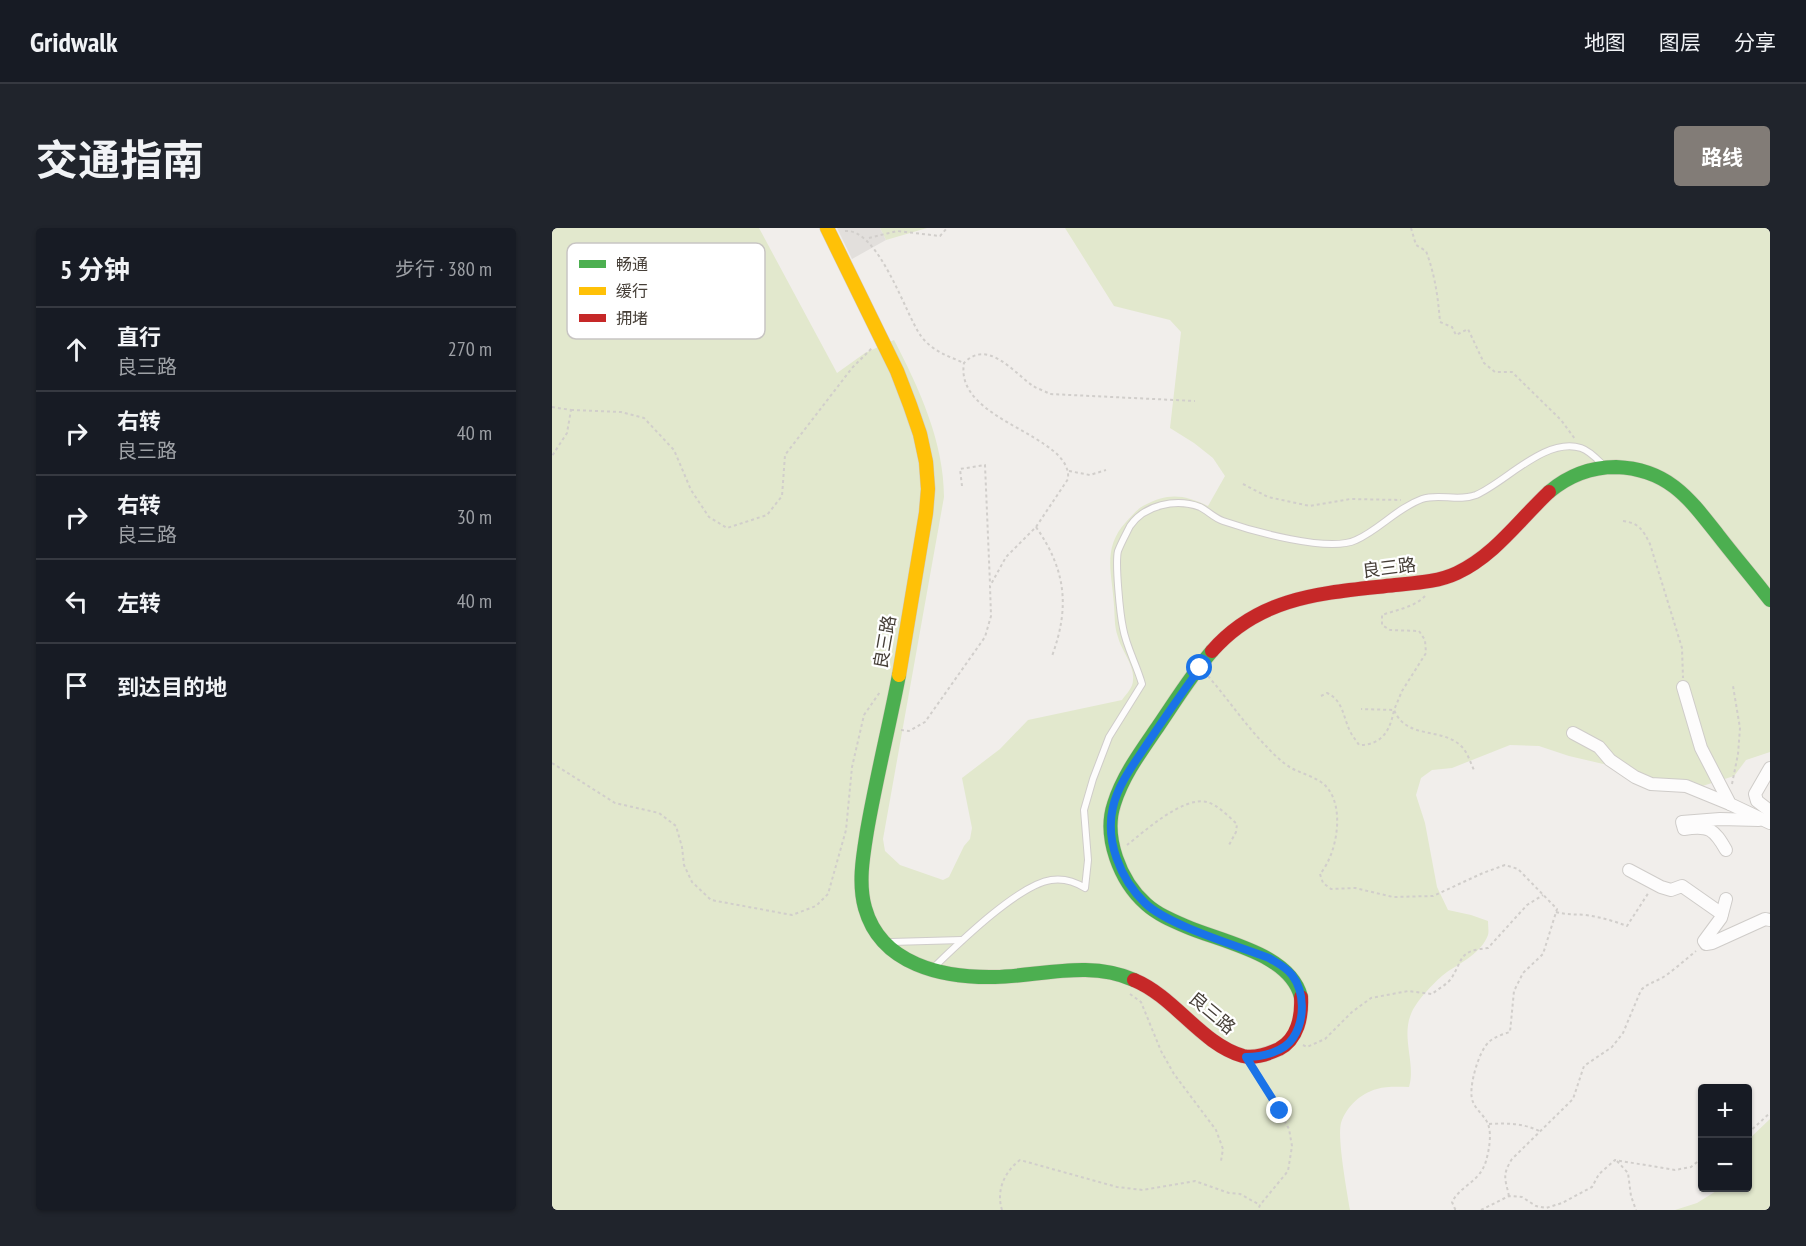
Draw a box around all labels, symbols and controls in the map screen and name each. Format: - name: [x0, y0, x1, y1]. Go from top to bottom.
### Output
- text: Gridwalk: [30, 23, 118, 60]
- text: 地图: [1584, 29, 1626, 56]
- text: 图层: [1659, 29, 1701, 56]
- text: 分享: [1734, 29, 1776, 56]
- button: 路线: [1674, 126, 1770, 186]
- text: 交通指南: [36, 132, 204, 187]
- legend: [567, 243, 765, 339]
- text: 5 分钟: [60, 253, 130, 286]
- text: 畅通: [616, 254, 648, 274]
- text: 步行 · 380 m: [395, 256, 492, 282]
- text: 缓行: [616, 281, 648, 301]
- text: 拥堵: [616, 308, 648, 328]
- text: 直行: [117, 323, 161, 351]
- icon: ahead: [60, 333, 93, 366]
- text: 270 m: [448, 336, 492, 362]
- text: 良三路: [117, 354, 177, 380]
- text: 右转: [117, 407, 161, 435]
- icon: right: [60, 417, 93, 450]
- text: 40 m: [457, 420, 492, 446]
- text: 良三路: [117, 438, 177, 464]
- text: 右转: [117, 491, 161, 519]
- icon: right: [60, 501, 93, 534]
- text: 30 m: [457, 504, 492, 530]
- text: 良三路: [117, 522, 177, 548]
- street label: 良三路: [1361, 553, 1417, 582]
- icon: left: [60, 585, 93, 618]
- text: 40 m: [457, 588, 492, 614]
- text: 左转: [117, 589, 161, 617]
- street label: 良三路: [868, 613, 901, 670]
- route start: [1186, 654, 1212, 680]
- icon: arrive: [60, 669, 93, 702]
- text: 到达目的地: [117, 673, 227, 701]
- street label: 良三路: [1184, 986, 1240, 1039]
- map controls: [1698, 1084, 1752, 1192]
- button: +: [1698, 1084, 1752, 1138]
- route end: [1266, 1097, 1292, 1123]
- button: −: [1698, 1138, 1752, 1192]

